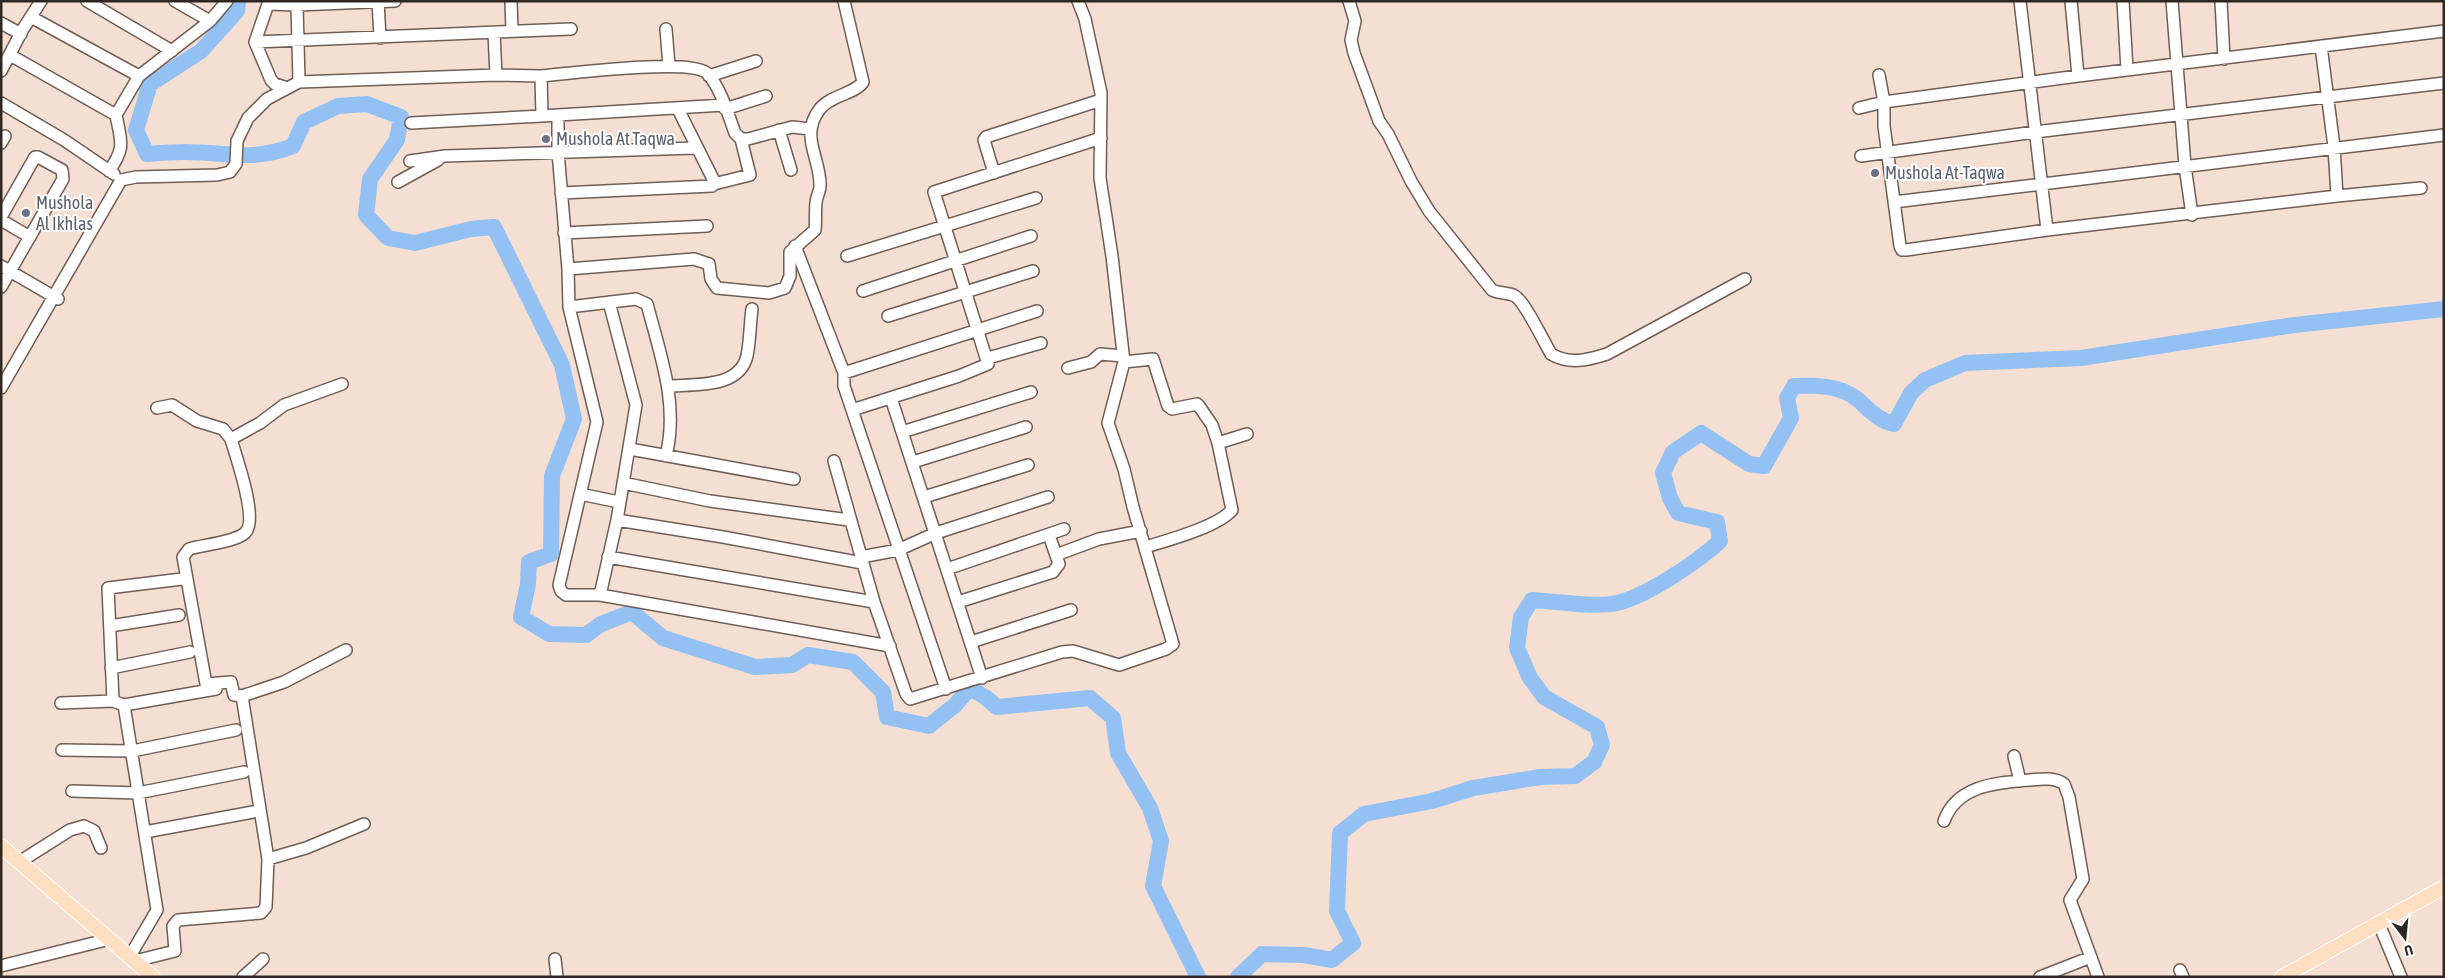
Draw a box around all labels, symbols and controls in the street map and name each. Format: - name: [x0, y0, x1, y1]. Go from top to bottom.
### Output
- place label: Mushola At Taqwa: [556, 128, 675, 149]
- marker: Mushola At Taqwa: [540, 133, 552, 145]
- place label: Mushola At-Taqwa: [1885, 162, 2005, 183]
- marker: Mushola At-Taqwa: [1869, 167, 1881, 179]
- place label: Mushola Al Ikhlas: [36, 192, 93, 234]
- marker: Mushola Al Ikhlas: [20, 207, 32, 219]
- north arrow: [2380, 913, 2430, 963]
- text: U: [2402, 942, 2415, 959]

